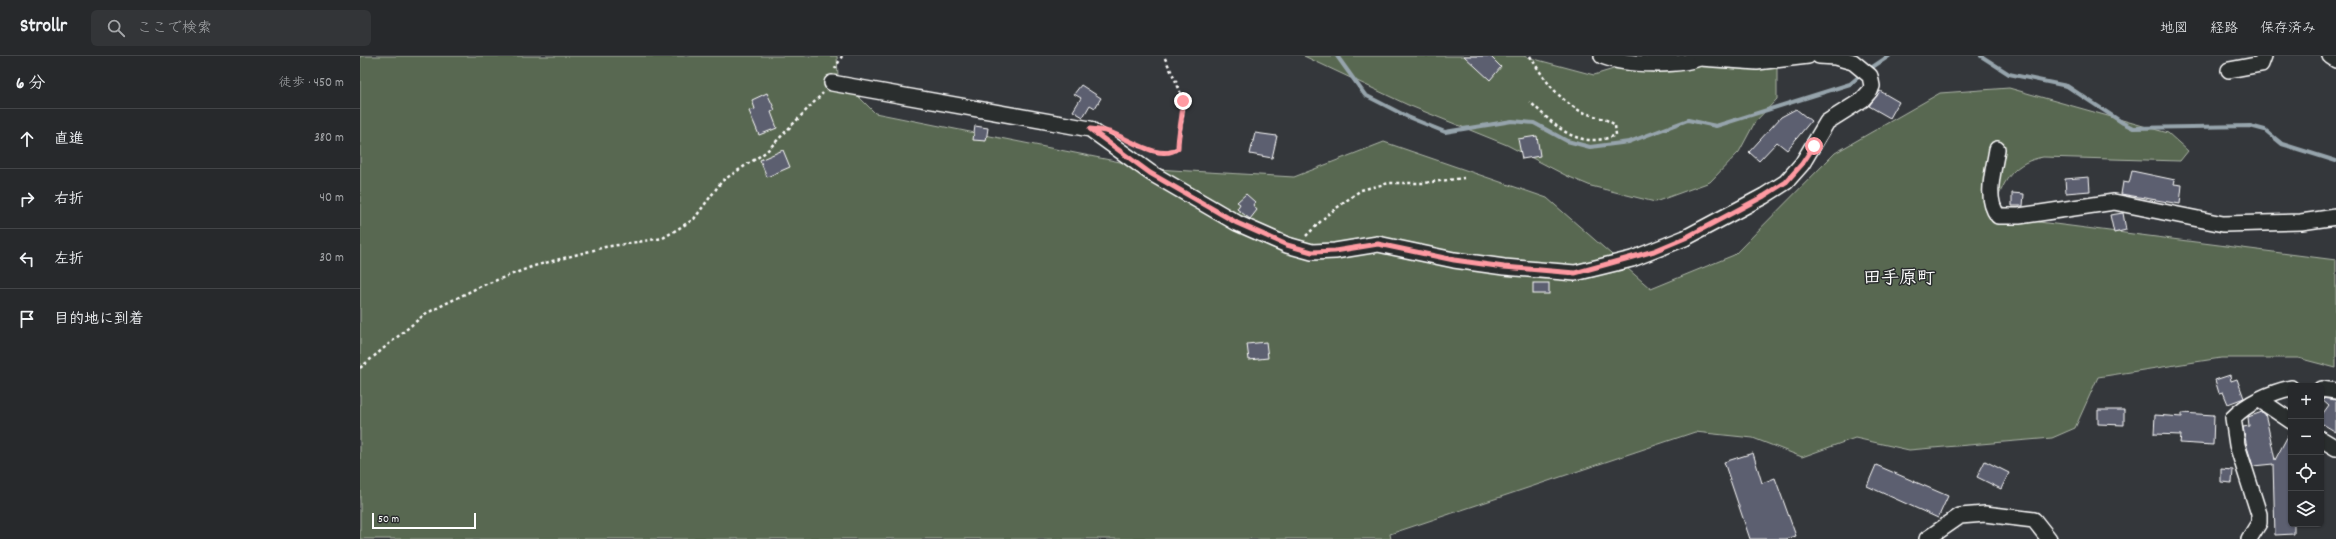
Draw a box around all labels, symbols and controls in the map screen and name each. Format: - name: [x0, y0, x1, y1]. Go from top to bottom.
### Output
- search box: [91, 10, 371, 46]
- text: Strollr: [20, 14, 67, 41]
- icon: search: [105, 17, 127, 39]
- text: ここで検索: [137, 18, 212, 40]
- text: 地図: [2160, 19, 2188, 39]
- text: 経路: [2210, 19, 2238, 39]
- text: 保存済み: [2260, 19, 2316, 39]
- text: 6 分: [16, 73, 45, 97]
- text: 徒歩 · 450 m: [279, 74, 344, 93]
- route end: [1174, 92, 1192, 110]
- icon: ahead: [16, 128, 38, 150]
- text: 直進: [54, 129, 84, 151]
- text: 380 m: [314, 129, 344, 148]
- route start: [1805, 137, 1823, 155]
- icon: right: [16, 188, 38, 210]
- text: 右折: [54, 189, 84, 211]
- text: 40 m: [320, 189, 344, 208]
- icon: left: [16, 248, 38, 270]
- text: 左折: [54, 249, 84, 271]
- text: 30 m: [319, 249, 344, 268]
- district label: 田手原町: [1863, 267, 1935, 292]
- icon: arrive: [16, 308, 38, 330]
- text: 目的地に到着: [54, 309, 144, 331]
- map controls: [2288, 383, 2324, 527]
- button: +: [2288, 383, 2324, 419]
- button: −: [2288, 419, 2324, 455]
- button: locate: [2288, 455, 2324, 491]
- button: layers: [2288, 491, 2324, 527]
- scale bar: [372, 511, 476, 530]
- text: 50 m: [378, 512, 399, 528]

